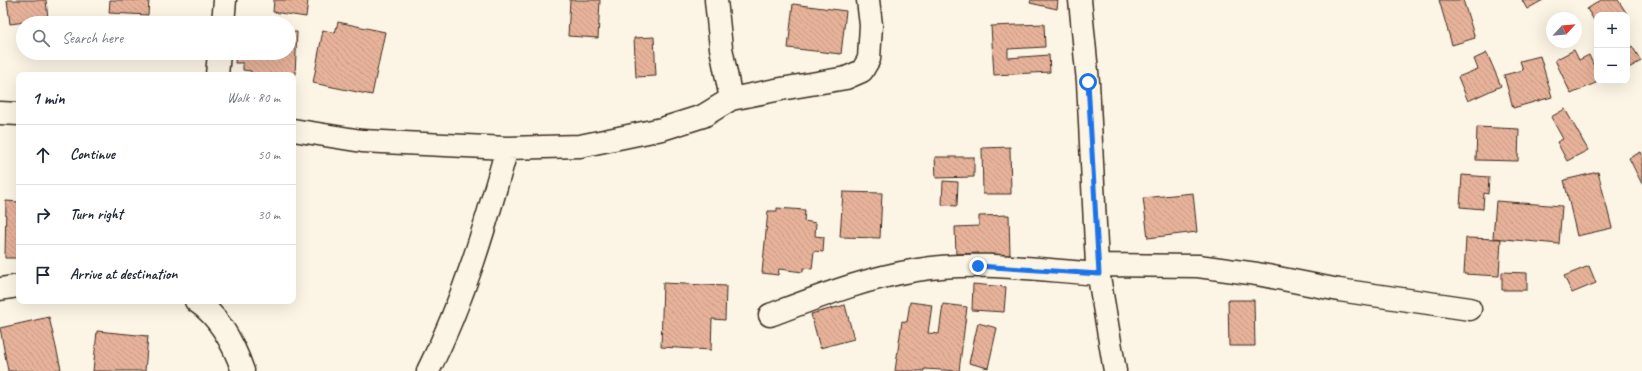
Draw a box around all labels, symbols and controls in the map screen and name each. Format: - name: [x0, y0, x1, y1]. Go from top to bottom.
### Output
- north arrow: [1546, 12, 1582, 48]
- map controls: [1594, 12, 1630, 84]
- button: +: [1594, 12, 1630, 48]
- search box: [16, 16, 296, 60]
- icon: search: [30, 27, 52, 49]
- text: Search here: [62, 29, 123, 48]
- button: −: [1594, 48, 1630, 84]
- route start: [1079, 73, 1097, 91]
- text: 1 min: [32, 88, 65, 109]
- text: Walk · 80 m: [227, 90, 280, 106]
- icon: ahead: [32, 144, 54, 166]
- text: Continue: [70, 145, 115, 164]
- text: 50 m: [258, 147, 280, 163]
- icon: right: [32, 204, 54, 226]
- text: Turn right: [70, 205, 123, 224]
- text: 30 m: [258, 207, 280, 223]
- route end: [969, 257, 987, 275]
- icon: arrive: [32, 264, 54, 286]
- text: Arrive at destination: [70, 265, 177, 284]

